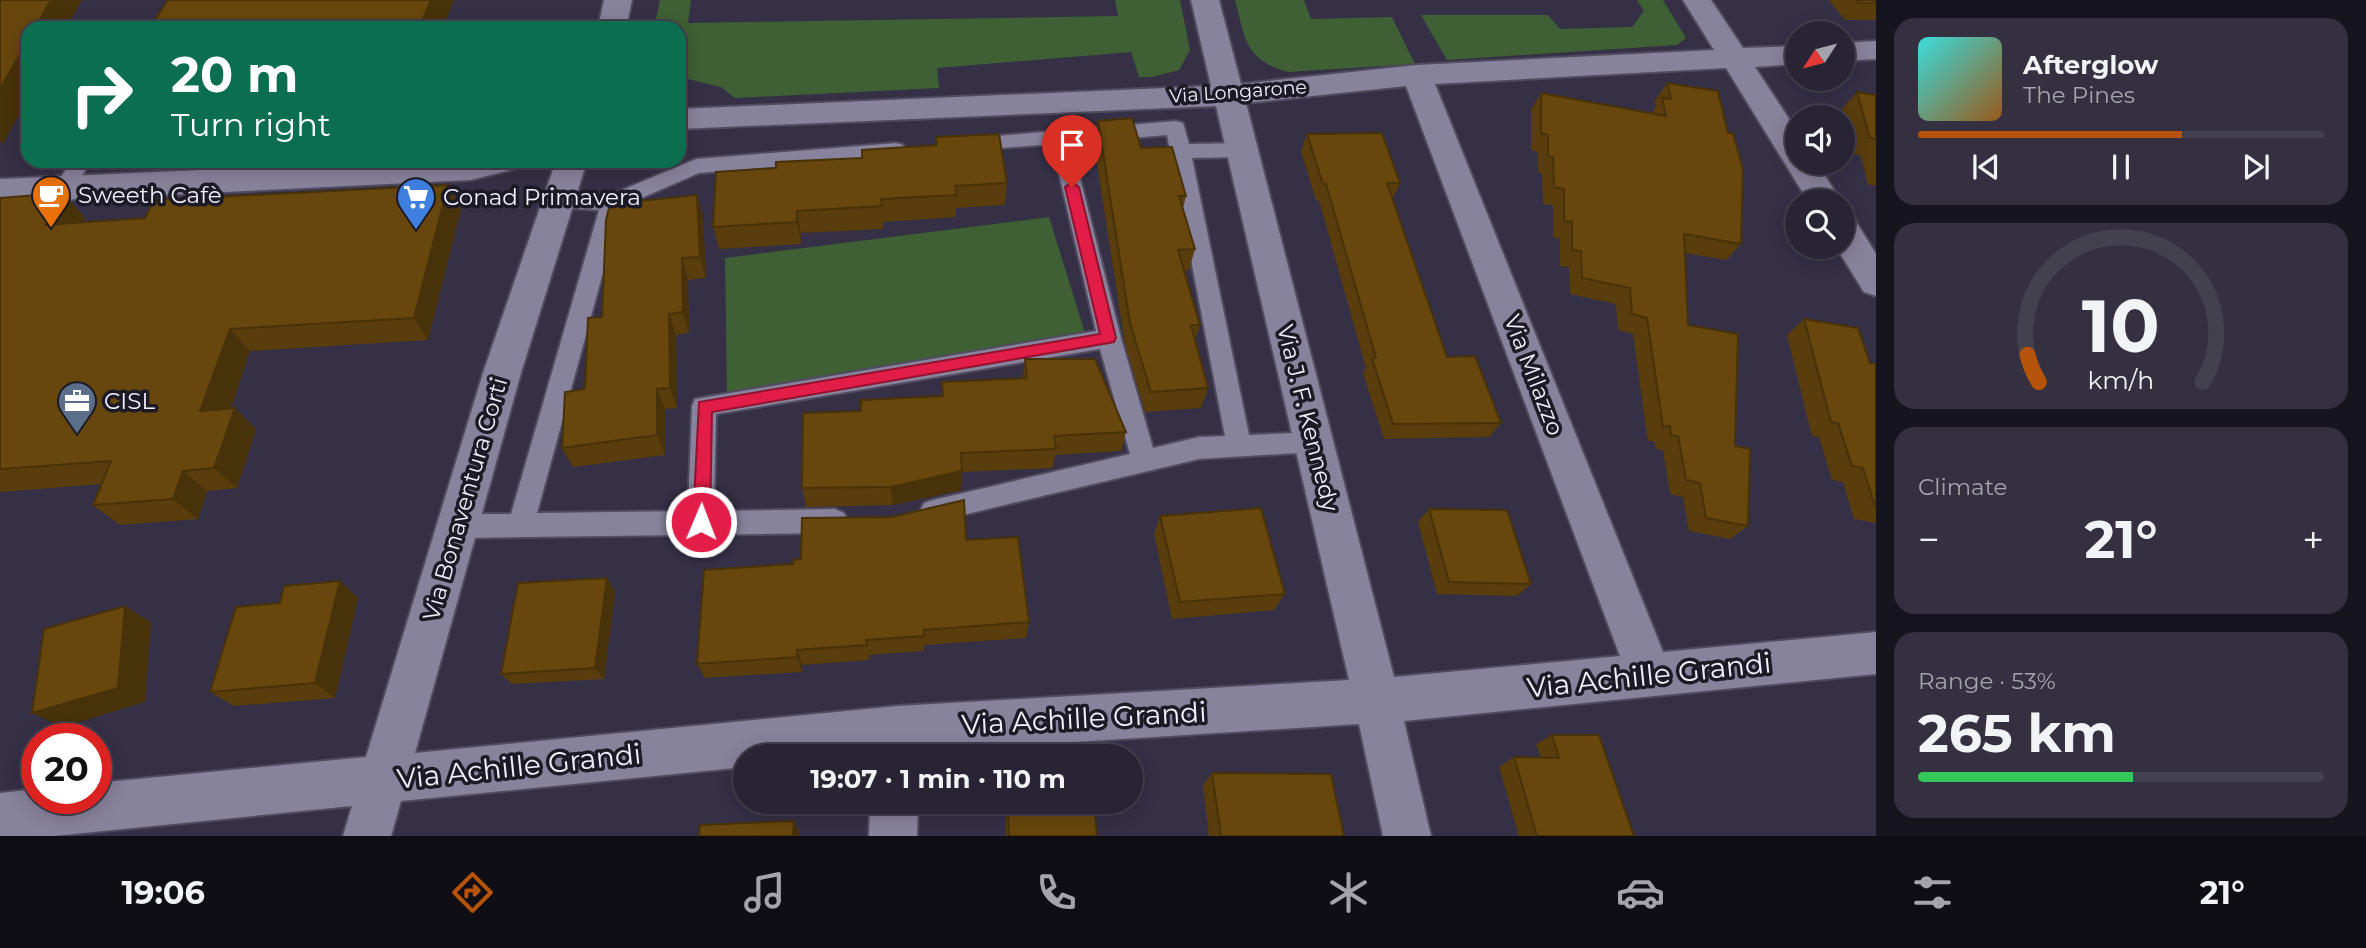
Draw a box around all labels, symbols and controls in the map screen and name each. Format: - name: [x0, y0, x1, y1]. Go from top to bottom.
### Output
- north arrow: [1785, 21, 1855, 91]
- map controls: [1785, 21, 1855, 259]
- text: 20 m: [171, 45, 298, 104]
- icon: right: [56, 49, 147, 140]
- text: Afterglow: [2023, 49, 2158, 81]
- street label: Via Longarone: [1168, 75, 1308, 108]
- text: The Pines: [2023, 81, 2135, 109]
- text: Turn right: [171, 105, 331, 144]
- button: sound: [1785, 105, 1855, 175]
- pin: [1042, 115, 1102, 187]
- icon: arrive: [1053, 126, 1091, 164]
- icon: previous: [1967, 148, 2005, 186]
- icon: pause: [2102, 148, 2140, 186]
- icon: next: [2237, 148, 2275, 186]
- cafe icon: Sweeth Cafè: [30, 174, 72, 229]
- supermarket icon: Conad Primavera: [395, 176, 437, 231]
- place label: Sweeth Cafè: [78, 181, 222, 209]
- place label: Conad Primavera: [443, 183, 641, 211]
- button: search: [1785, 189, 1855, 259]
- text: 10: [2082, 282, 2160, 370]
- street label: Via Milazzo: [1498, 311, 1570, 439]
- street label: Via J. F. Kennedy: [1271, 322, 1345, 515]
- text: km/h: [2088, 365, 2154, 395]
- street label: Via Bonaventura Corti: [417, 374, 513, 624]
- office icon: CISL: [56, 380, 98, 435]
- place label: CISL: [104, 387, 155, 415]
- text: Climate: [1918, 473, 2007, 501]
- position arrow: [664, 485, 738, 559]
- text: 21°: [2085, 508, 2157, 571]
- text: −: [1918, 516, 1940, 563]
- text: +: [2302, 516, 2324, 563]
- street label: Via Achille Grandi: [1525, 645, 1773, 705]
- text: Range · 53%: [1918, 667, 2056, 695]
- street label: Via Achille Grandi: [961, 695, 1207, 741]
- text: 265 km: [1918, 702, 2116, 765]
- speed limit sign: 20: [21, 723, 112, 814]
- street label: Via Achille Grandi: [395, 736, 643, 796]
- text: 19:07 · 1 min · 110 m: [810, 763, 1066, 795]
- icon: directions: [448, 868, 497, 917]
- icon: music: [740, 868, 789, 917]
- icon: phone: [1032, 868, 1081, 917]
- icon: climate: [1324, 868, 1373, 917]
- icon: car: [1616, 868, 1665, 917]
- icon: filters: [1908, 868, 1957, 917]
- text: 19:06: [121, 873, 205, 912]
- text: 21°: [2200, 873, 2245, 912]

